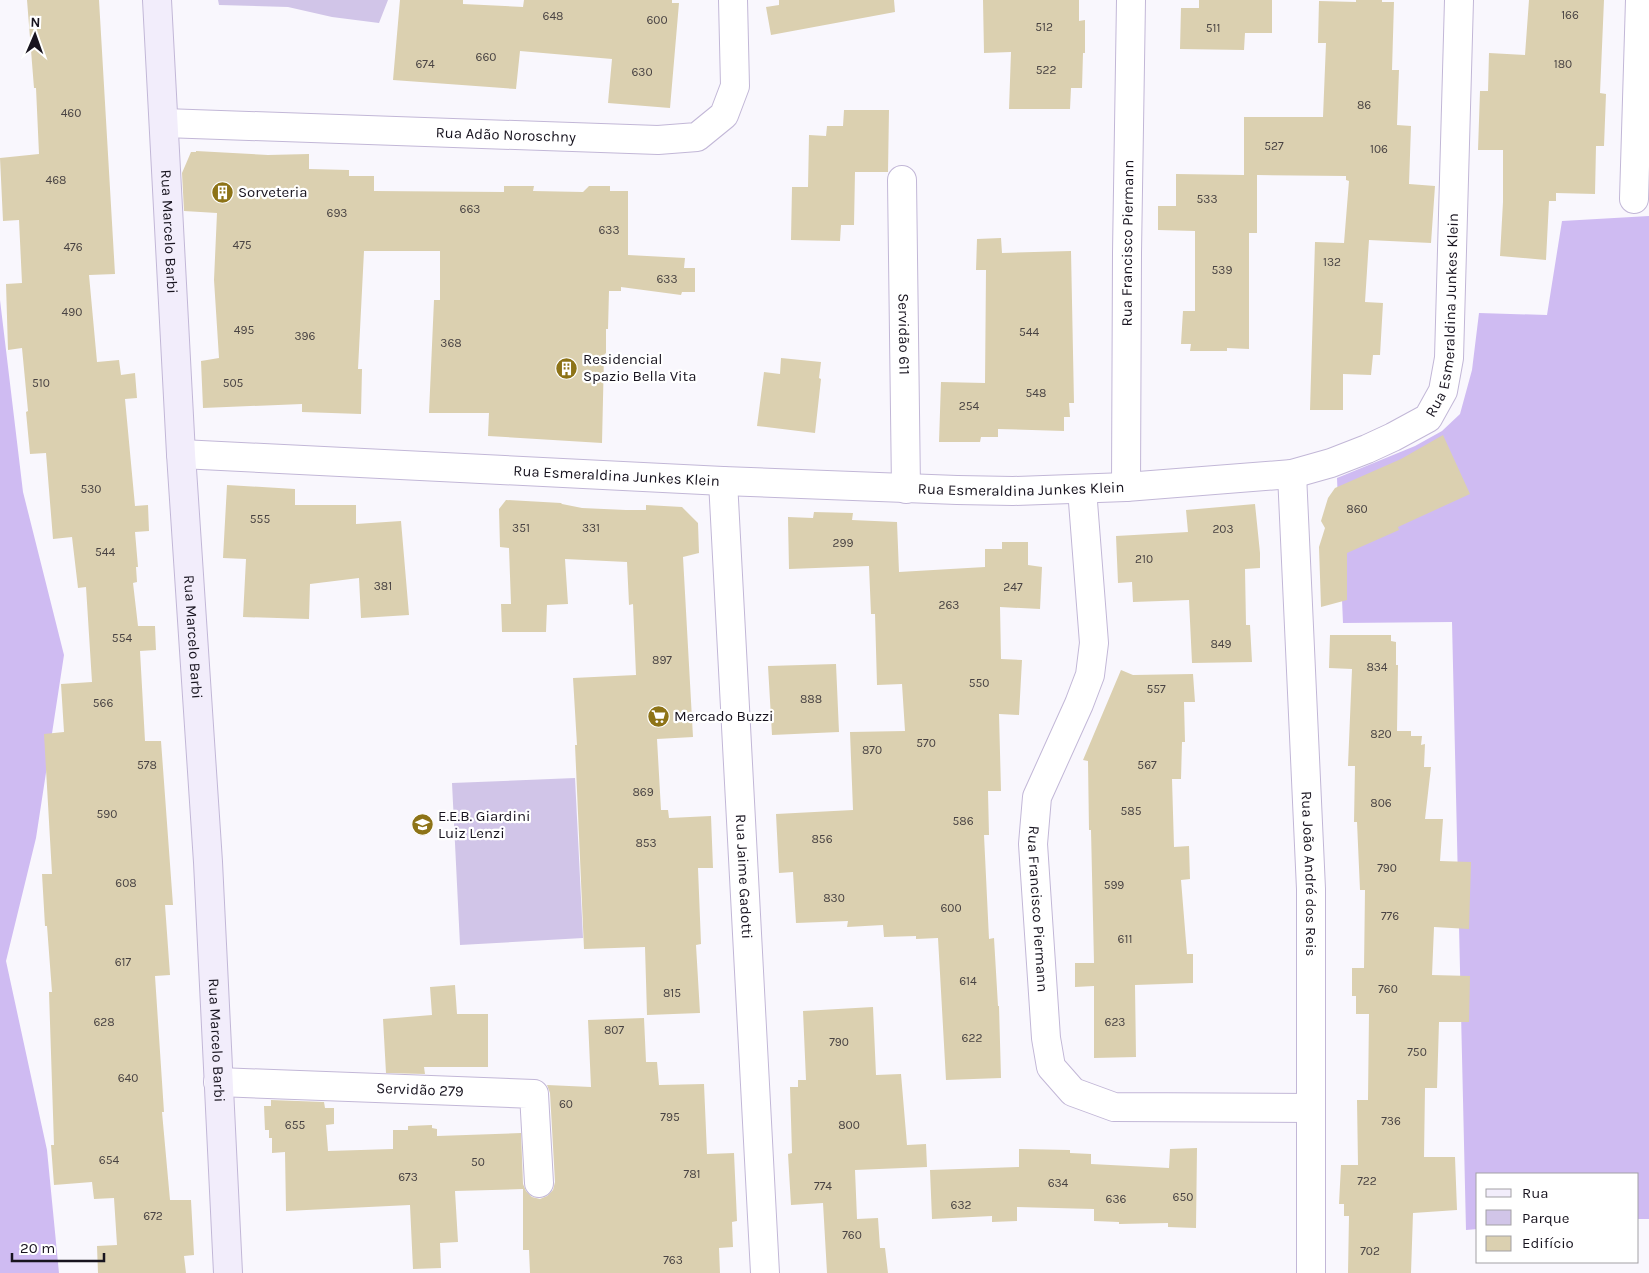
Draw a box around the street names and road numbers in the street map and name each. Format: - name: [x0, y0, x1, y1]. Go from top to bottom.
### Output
- street label: Rua Adão Noroschny: [435, 123, 576, 146]
- street label: Rua Francisco Piermann: [1118, 159, 1137, 326]
- street label: Rua Marcelo Barbi: [157, 169, 182, 294]
- street label: Rua Esmeraldina Junkes Klein: [1421, 213, 1462, 420]
- street label: Servidão 611: [894, 293, 914, 375]
- street label: Rua Esmeraldina Junkes Klein: [513, 462, 720, 490]
- street label: Rua Esmeraldina Junkes Klein: [917, 478, 1125, 500]
- street label: Rua Marcelo Barbi: [180, 574, 206, 700]
- street label: Rua João André dos Reis: [1298, 791, 1320, 956]
- street label: Rua Jaime Gadotti: [732, 814, 756, 939]
- street label: Rua Francisco Piermann: [1024, 825, 1052, 993]
- street label: Rua Marcelo Barbi: [205, 978, 229, 1103]
- street label: Servidão 279: [376, 1079, 464, 1100]

